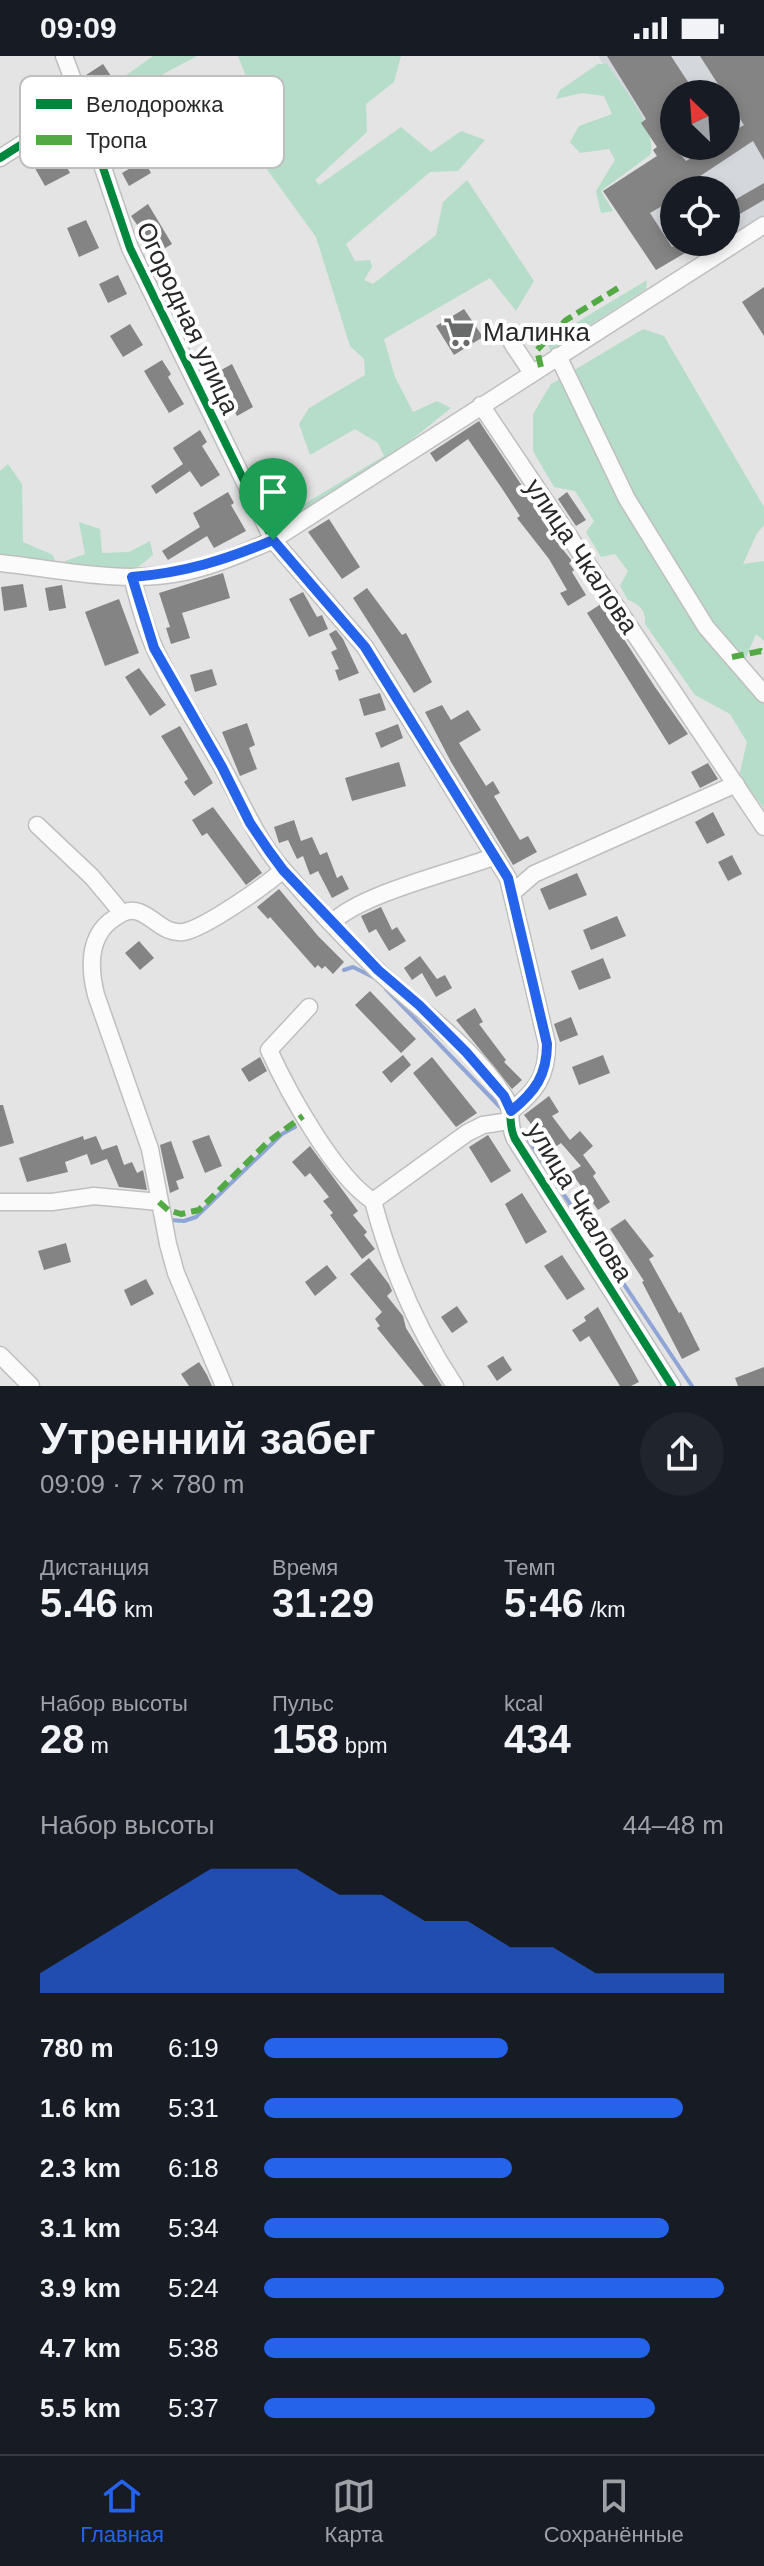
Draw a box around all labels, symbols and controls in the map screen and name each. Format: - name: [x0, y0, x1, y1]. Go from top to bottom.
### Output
- text: 09:09: [40, 11, 117, 44]
- legend: [20, 76, 284, 168]
- north arrow: [660, 80, 740, 160]
- map controls: [660, 80, 740, 256]
- text: Велодорожка: [86, 92, 224, 117]
- text: Тропа: [86, 128, 148, 153]
- button: locate: [660, 176, 740, 256]
- street label: Огородная улица: [130, 217, 246, 419]
- supermarket icon: Малинка: [442, 315, 476, 349]
- place label: Малинка: [483, 317, 590, 347]
- pin: [239, 458, 307, 540]
- icon: arrive: [251, 470, 295, 514]
- street label: улица Чкалова: [519, 473, 645, 640]
- street label: улица Чкалова: [521, 1117, 640, 1287]
- button: share: [640, 1412, 724, 1496]
- text: Утренний забег: [40, 1414, 375, 1463]
- text: 09:09 · 7 × 780 m: [40, 1469, 245, 1499]
- text: Дистанция: [40, 1555, 149, 1580]
- text: Время: [272, 1555, 338, 1580]
- text: Темп: [504, 1555, 555, 1580]
- text: 5.46: [40, 1581, 118, 1625]
- text: 31:29: [272, 1581, 374, 1625]
- text: 5:46: [504, 1581, 584, 1625]
- text: km: [118, 1597, 153, 1622]
- text: /km: [584, 1597, 626, 1622]
- text: Набор высоты: [40, 1691, 188, 1716]
- text: Пульс: [272, 1691, 334, 1716]
- text: kcal: [504, 1691, 543, 1716]
- text: 28: [40, 1717, 85, 1761]
- text: 158: [272, 1717, 339, 1761]
- text: 434: [504, 1717, 571, 1761]
- text: m: [85, 1733, 109, 1758]
- text: bpm: [339, 1733, 388, 1758]
- text: Набор высоты: [40, 1810, 215, 1840]
- text: 44–48 m: [623, 1810, 724, 1840]
- text: 780 m: [40, 2033, 114, 2063]
- text: 6:19: [168, 2033, 219, 2063]
- text: 1.6 km: [40, 2093, 121, 2123]
- text: 5:31: [168, 2093, 219, 2123]
- text: 2.3 km: [40, 2153, 121, 2183]
- text: 6:18: [168, 2153, 219, 2183]
- text: 3.1 km: [40, 2213, 121, 2243]
- text: 5:34: [168, 2213, 219, 2243]
- text: 3.9 km: [40, 2273, 121, 2303]
- text: 5:24: [168, 2273, 219, 2303]
- text: 4.7 km: [40, 2333, 121, 2363]
- text: 5:38: [168, 2333, 219, 2363]
- text: 5.5 km: [40, 2393, 121, 2423]
- text: 5:37: [168, 2393, 219, 2423]
- tab: Главная: [80, 2474, 164, 2548]
- tab: Карта: [324, 2474, 383, 2548]
- tab: Сохранённые: [544, 2474, 684, 2548]

